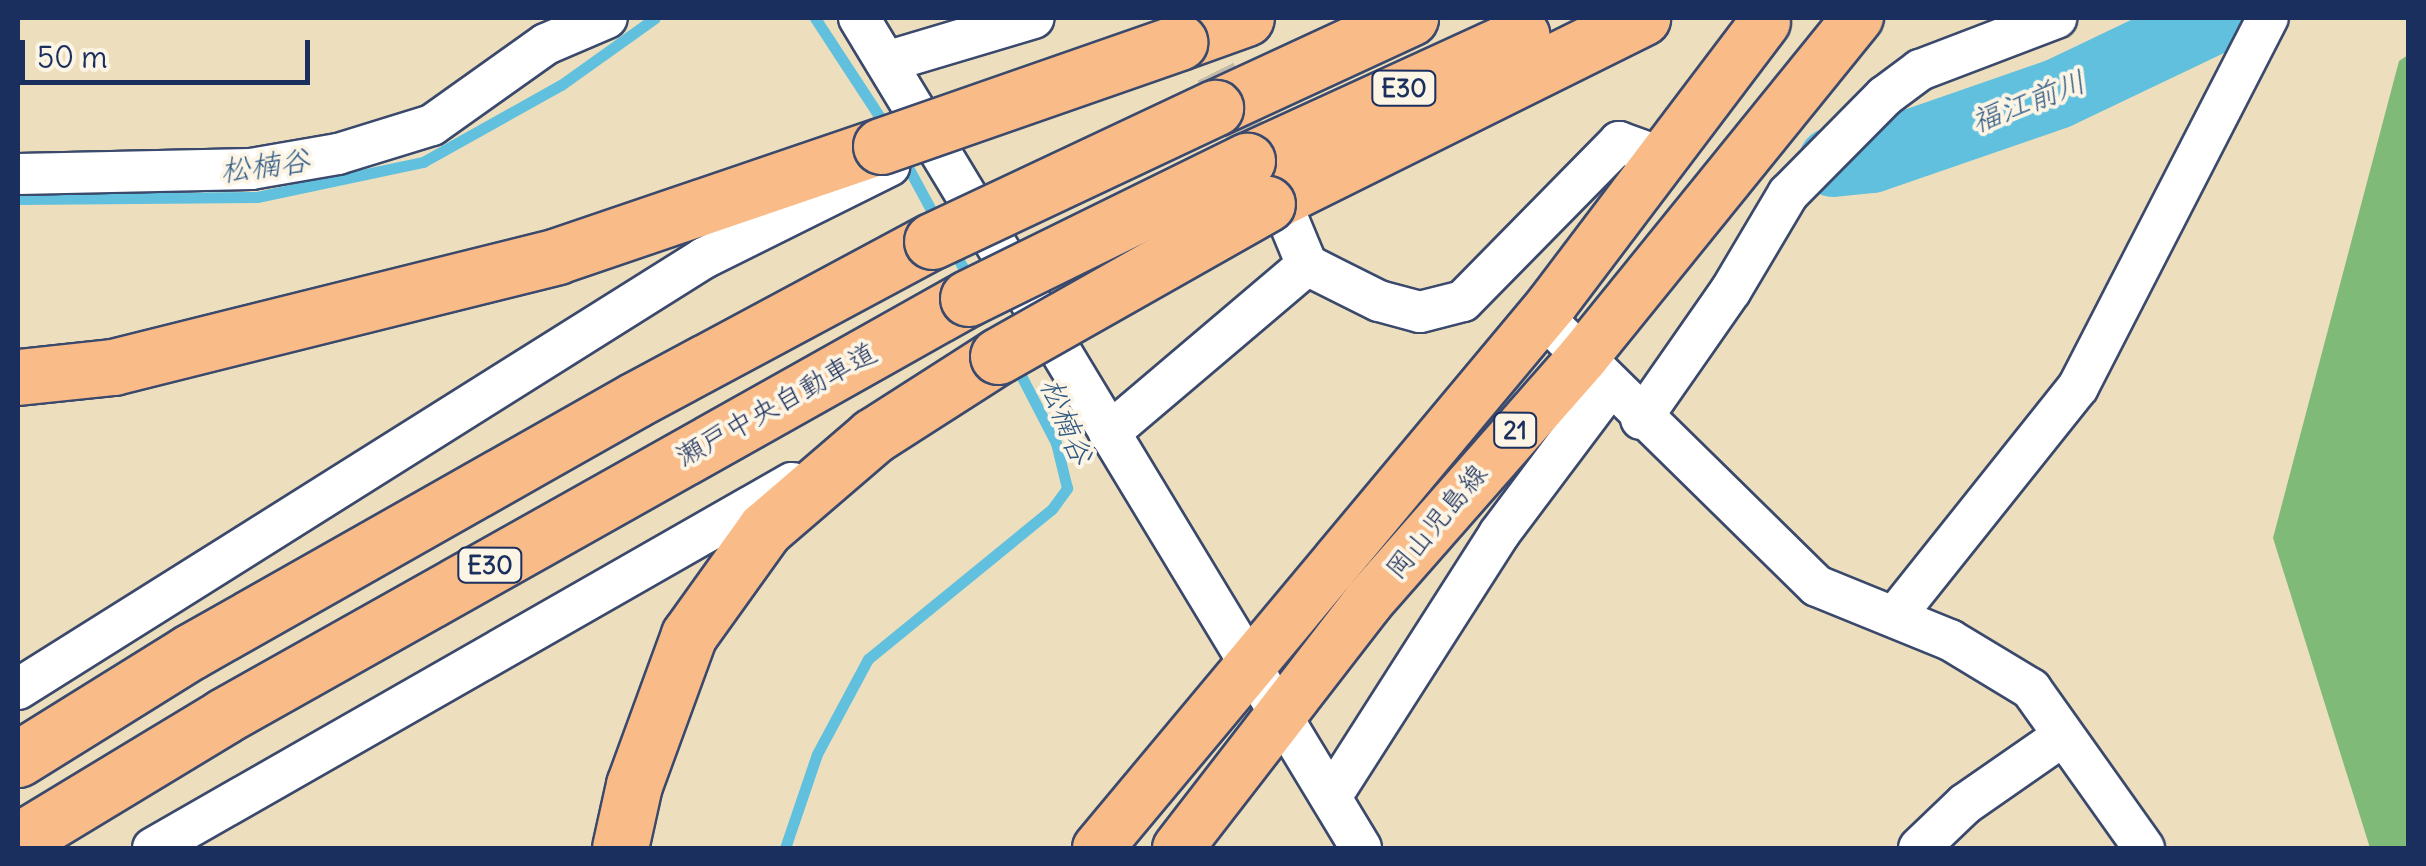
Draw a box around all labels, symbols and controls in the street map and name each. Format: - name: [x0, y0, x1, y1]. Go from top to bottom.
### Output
- scale bar: [25, 20, 315, 82]
- text: 50 m: [37, 38, 107, 76]
- water label: 福江前川: [1966, 63, 2090, 139]
- road number: E30: [1369, 68, 1439, 108]
- water label: 松楠谷: [218, 142, 312, 188]
- street label: 瀬戸中央自動車道: [670, 335, 882, 473]
- water label: 松楠谷: [1033, 373, 1101, 469]
- road number: 21: [1492, 410, 1538, 450]
- street label: 岡山児島線: [1378, 457, 1494, 585]
- road number: E30: [455, 545, 525, 585]

